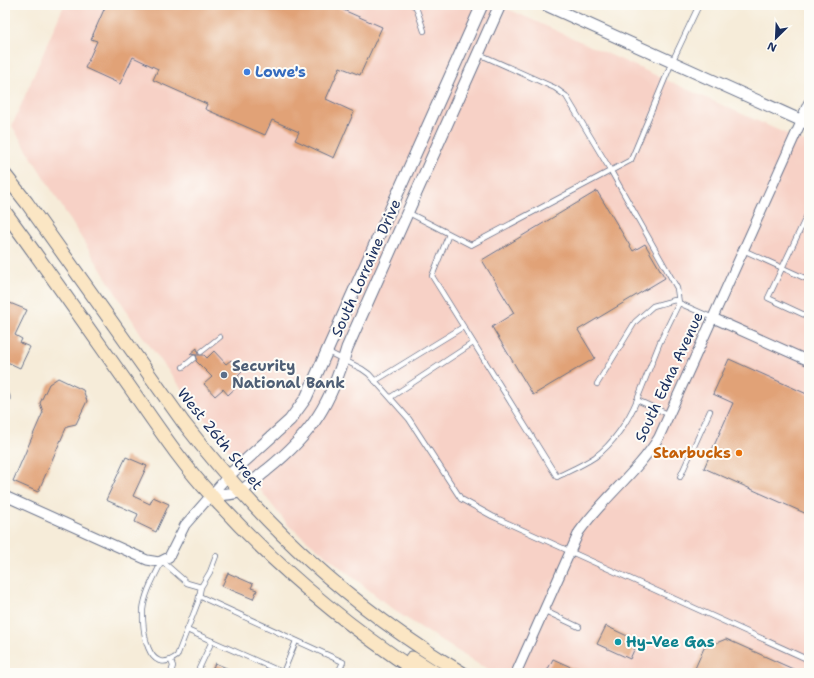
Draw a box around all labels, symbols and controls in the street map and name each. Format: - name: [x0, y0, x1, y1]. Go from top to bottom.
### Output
- north arrow: [756, 18, 796, 58]
- text: N: [765, 38, 779, 55]
- place label: Lowe's: [255, 62, 306, 82]
- marker: Lowe's: [242, 67, 252, 77]
- street label: South Lorraine Drive: [327, 196, 405, 340]
- street label: South Edna Avenue: [630, 309, 708, 445]
- place label: Security National Bank: [232, 356, 345, 393]
- marker: Security National Bank: [219, 370, 229, 380]
- street label: West 26th Street: [173, 384, 267, 494]
- place label: Starbucks: [653, 443, 731, 463]
- marker: Starbucks: [734, 448, 744, 458]
- place label: Hy-Vee Gas: [626, 632, 715, 652]
- marker: Hy-Vee Gas: [613, 637, 623, 647]

